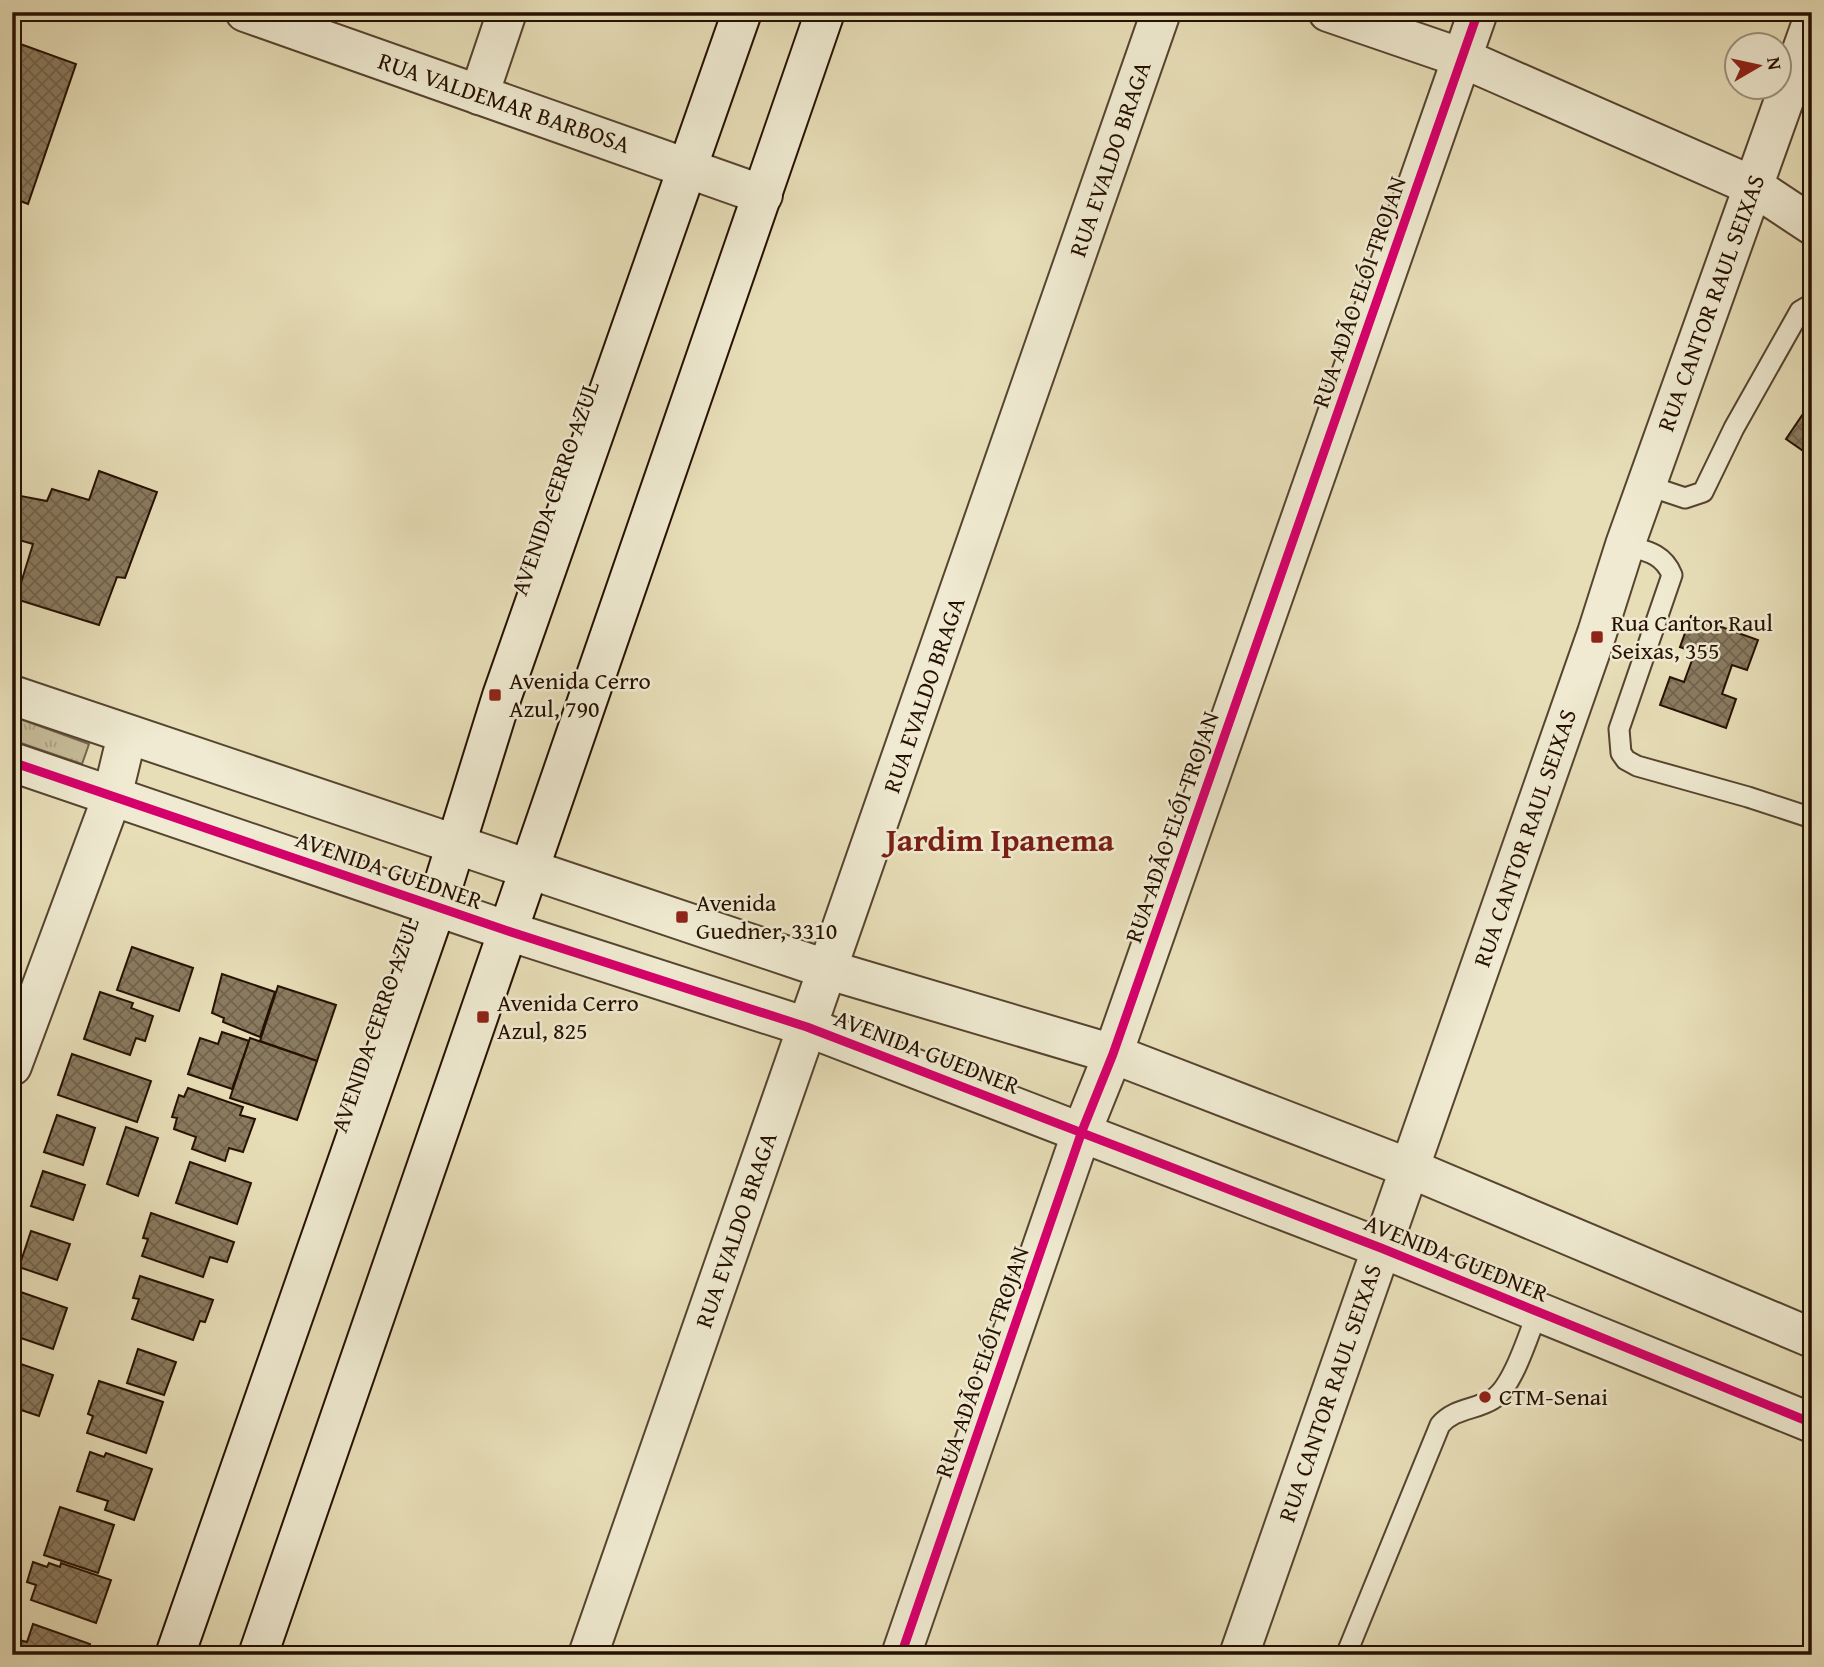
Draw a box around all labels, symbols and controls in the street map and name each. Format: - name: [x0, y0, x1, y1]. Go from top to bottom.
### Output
- north arrow: [1722, 32, 1792, 102]
- street label: RUA VALDEMAR BARBOSA: [373, 43, 635, 162]
- text: N: [1760, 55, 1790, 72]
- street label: RUA EVALDO BRAGA: [1060, 56, 1160, 261]
- street label: RUA CANTOR RAUL SEIXAS: [1648, 170, 1773, 436]
- street label: RUA ADÃO ELÓI TROJAN: [1302, 171, 1415, 412]
- street label: AVENIDA CERRO AZUL: [501, 376, 608, 600]
- street label: RUA EVALDO BRAGA: [874, 592, 974, 797]
- place label: Rua Cantor Raul Seixas, 355: [1611, 605, 1773, 668]
- marker: Rua Cantor Raul Seixas, 355: [1589, 629, 1605, 645]
- place label: Avenida Cerro Azul, 790: [509, 663, 651, 726]
- marker: Avenida Cerro Azul, 790: [487, 687, 503, 703]
- street label: RUA CANTOR RAUL SEIXAS: [1464, 704, 1585, 971]
- street label: RUA ADÃO ELÓI TROJAN: [1115, 706, 1228, 947]
- district label: Jardim Ipanema: [881, 816, 1115, 863]
- street label: AVENIDA GUEDNER: [291, 821, 488, 918]
- place label: Avenida Guedner, 3310: [696, 885, 837, 948]
- marker: Avenida Guedner, 3310: [674, 909, 690, 925]
- street label: AVENIDA CERRO AZUL: [321, 913, 428, 1137]
- place label: Avenida Cerro Azul, 825: [497, 985, 639, 1048]
- street label: AVENIDA GUEDNER: [830, 1000, 1025, 1103]
- marker: Avenida Cerro Azul, 825: [475, 1009, 491, 1025]
- street label: RUA EVALDO BRAGA: [686, 1127, 786, 1332]
- street label: AVENIDA GUEDNER: [1359, 1205, 1554, 1310]
- street label: RUA ADÃO ELÓI TROJAN: [925, 1241, 1038, 1482]
- street label: RUA CANTOR RAUL SEIXAS: [1269, 1259, 1390, 1526]
- place label: CTM-Senai: [1499, 1379, 1608, 1414]
- marker: CTM-Senai: [1477, 1389, 1493, 1405]

